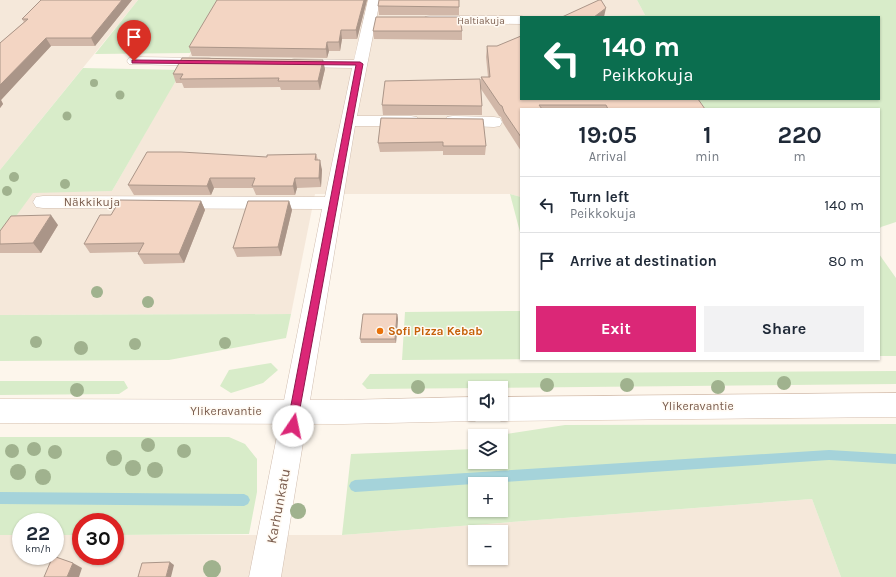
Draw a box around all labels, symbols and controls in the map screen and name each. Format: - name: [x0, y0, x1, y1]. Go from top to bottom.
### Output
- street label: Haltiakuja: [457, 15, 505, 27]
- pin: [117, 20, 151, 61]
- icon: arrive: [123, 26, 145, 48]
- text: 140 m: [602, 30, 680, 63]
- icon: left: [536, 32, 588, 84]
- text: Peikkokuja: [602, 64, 693, 86]
- text: 19:05: [578, 121, 637, 149]
- text: 1: [703, 121, 712, 149]
- text: 220: [778, 121, 822, 149]
- text: Arrival: [589, 149, 627, 164]
- text: min: [695, 149, 719, 164]
- text: m: [794, 149, 806, 164]
- text: Turn left: [570, 188, 629, 206]
- icon: left: [536, 194, 558, 216]
- street label: Näkkikuja: [64, 195, 120, 209]
- text: 140 m: [824, 196, 864, 214]
- text: Peikkokuja: [570, 206, 636, 221]
- icon: arrive: [536, 250, 558, 272]
- text: Arrive at destination: [570, 252, 717, 270]
- text: 80 m: [828, 252, 864, 270]
- button: Exit: [536, 306, 696, 352]
- button: Share: [704, 306, 864, 352]
- place label: Sofi Pizza Kebab: [388, 324, 483, 338]
- marker: Sofi Pizza Kebab: [375, 326, 385, 336]
- map controls: [468, 381, 508, 565]
- button: sound: [468, 381, 508, 421]
- street label: Ylikeravantie: [662, 399, 734, 413]
- street label: Ylikeravantie: [190, 404, 262, 418]
- position arrow: [272, 405, 314, 447]
- button: layers: [468, 429, 508, 469]
- street label: Karhunkatu: [263, 467, 294, 545]
- button: +: [468, 477, 508, 517]
- speed limit sign: 30: [72, 513, 124, 565]
- text: 22: [26, 522, 50, 545]
- button: −: [468, 525, 508, 565]
- text: km/h: [25, 543, 51, 555]

